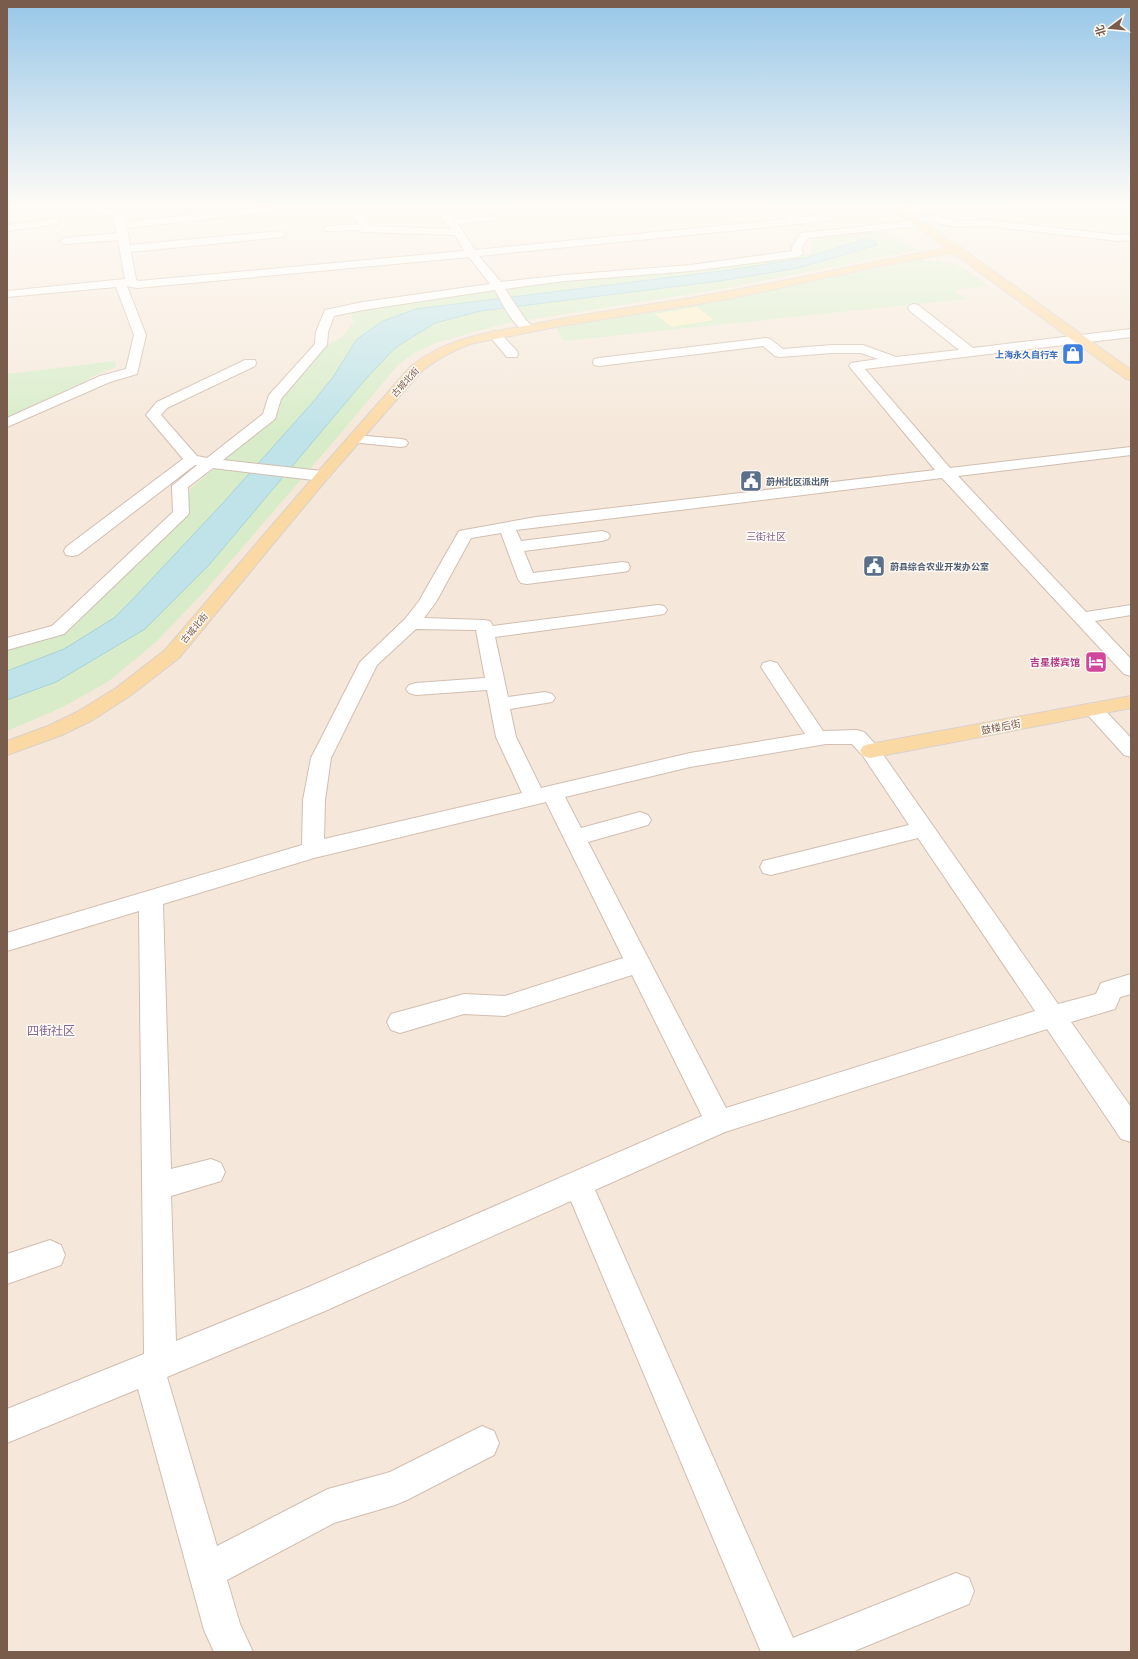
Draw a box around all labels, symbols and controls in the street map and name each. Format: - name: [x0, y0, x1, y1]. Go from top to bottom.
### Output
- north arrow: [1090, 8, 1130, 48]
- text: 北: [1092, 24, 1109, 38]
- shop icon: 上海永久自行车: [1060, 341, 1086, 367]
- place label: 上海永久自行车: [995, 349, 1058, 360]
- street label: 古城北街: [389, 365, 421, 399]
- public building icon: 蔚州北区派出所: [738, 468, 764, 494]
- place label: 蔚州北区派出所: [766, 476, 829, 487]
- district label: 三街社区: [746, 530, 786, 543]
- public building icon: 蔚县综合农业开发办公室: [861, 553, 887, 579]
- place label: 蔚县综合农业开发办公室: [890, 561, 989, 572]
- street label: 古城北街: [178, 611, 210, 645]
- hotel icon: 吉星楼宾馆: [1083, 649, 1109, 675]
- place label: 吉星楼宾馆: [1030, 656, 1080, 669]
- street label: 鼓楼后街: [980, 717, 1022, 737]
- district label: 四街社区: [27, 1023, 75, 1038]

